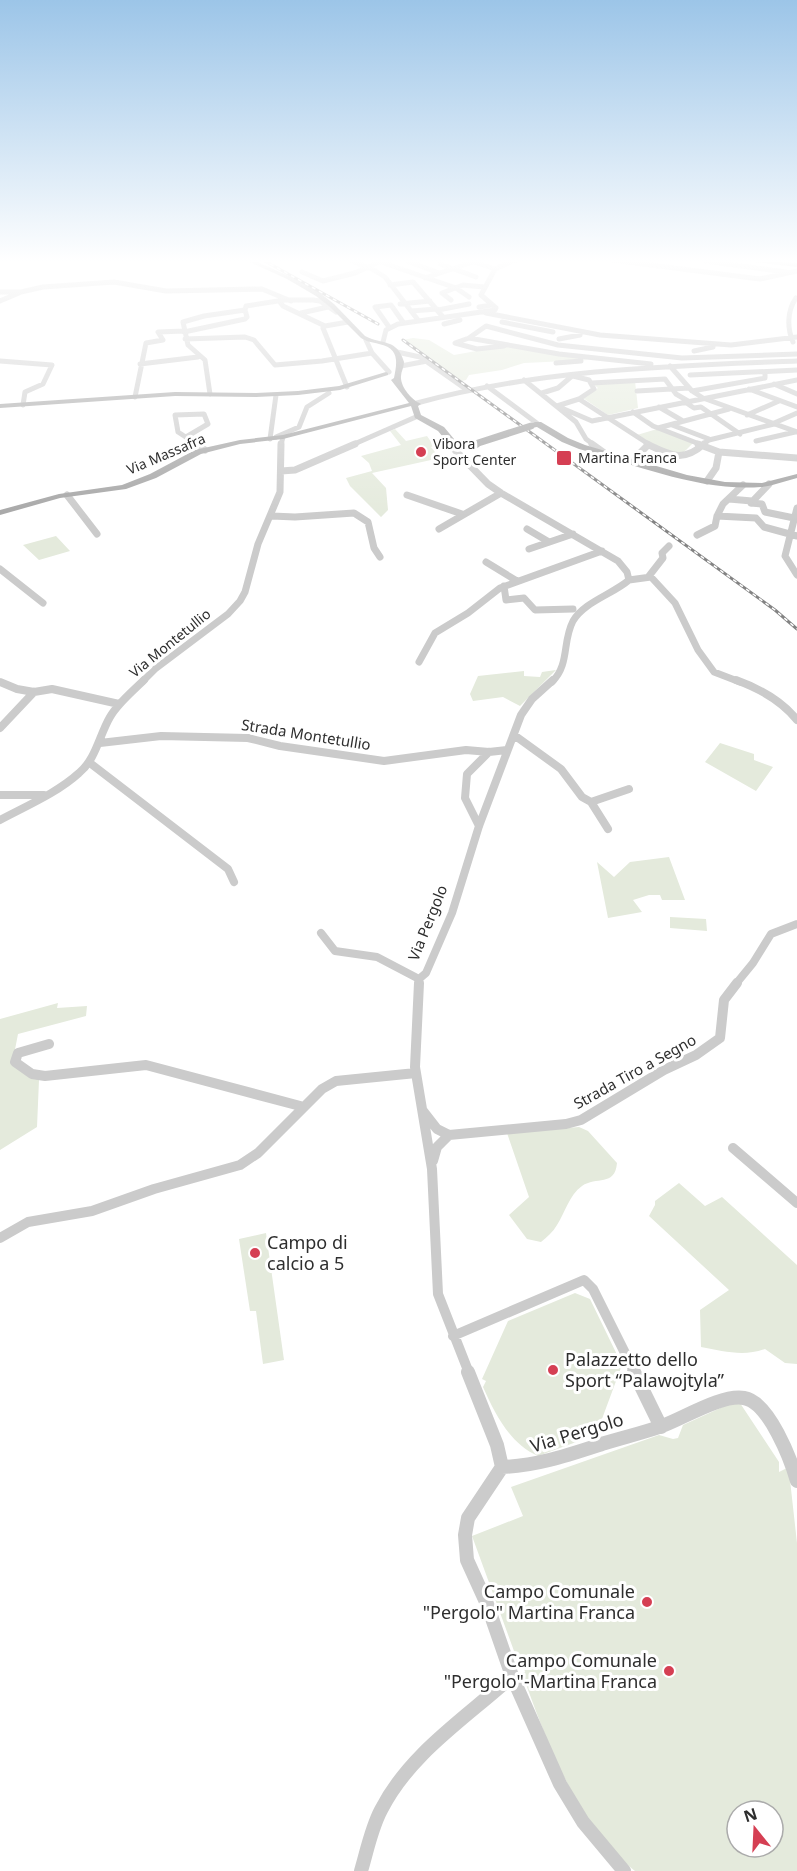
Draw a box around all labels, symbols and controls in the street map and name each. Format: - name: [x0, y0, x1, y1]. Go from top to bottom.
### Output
- street label: Via Massafra: [124, 428, 208, 479]
- place label: Vibora Sport Center: [433, 434, 517, 469]
- marker: Vibora Sport Center: [414, 445, 428, 459]
- place label: Martina Franca: [578, 448, 677, 467]
- marker: Martina Franca: [555, 449, 573, 467]
- street label: Via Montetullio: [125, 604, 214, 681]
- street label: Strada Montetullio: [240, 714, 372, 754]
- street label: Via Pergolo: [403, 882, 451, 963]
- street label: Strada Tiro a Segno: [570, 1029, 699, 1113]
- place label: Campo di calcio a 5: [267, 1230, 348, 1275]
- marker: Campo di calcio a 5: [248, 1246, 262, 1260]
- place label: Palazzetto dello Sport “Palawojtyla”: [565, 1347, 725, 1392]
- marker: Palazzetto dello Sport “Palawojtyla”: [546, 1363, 560, 1377]
- street label: Via Pergolo: [527, 1407, 626, 1458]
- place label: Campo Comunale "Pergolo" Martina Franca: [423, 1579, 635, 1624]
- marker: Campo Comunale "Pergolo" Martina Franca: [640, 1595, 654, 1609]
- place label: Campo Comunale "Pergolo"-Martina Franca: [444, 1648, 657, 1693]
- marker: Campo Comunale "Pergolo"-Martina Franca: [662, 1664, 676, 1678]
- north arrow: [725, 1799, 785, 1859]
- text: N: [741, 1802, 760, 1827]

